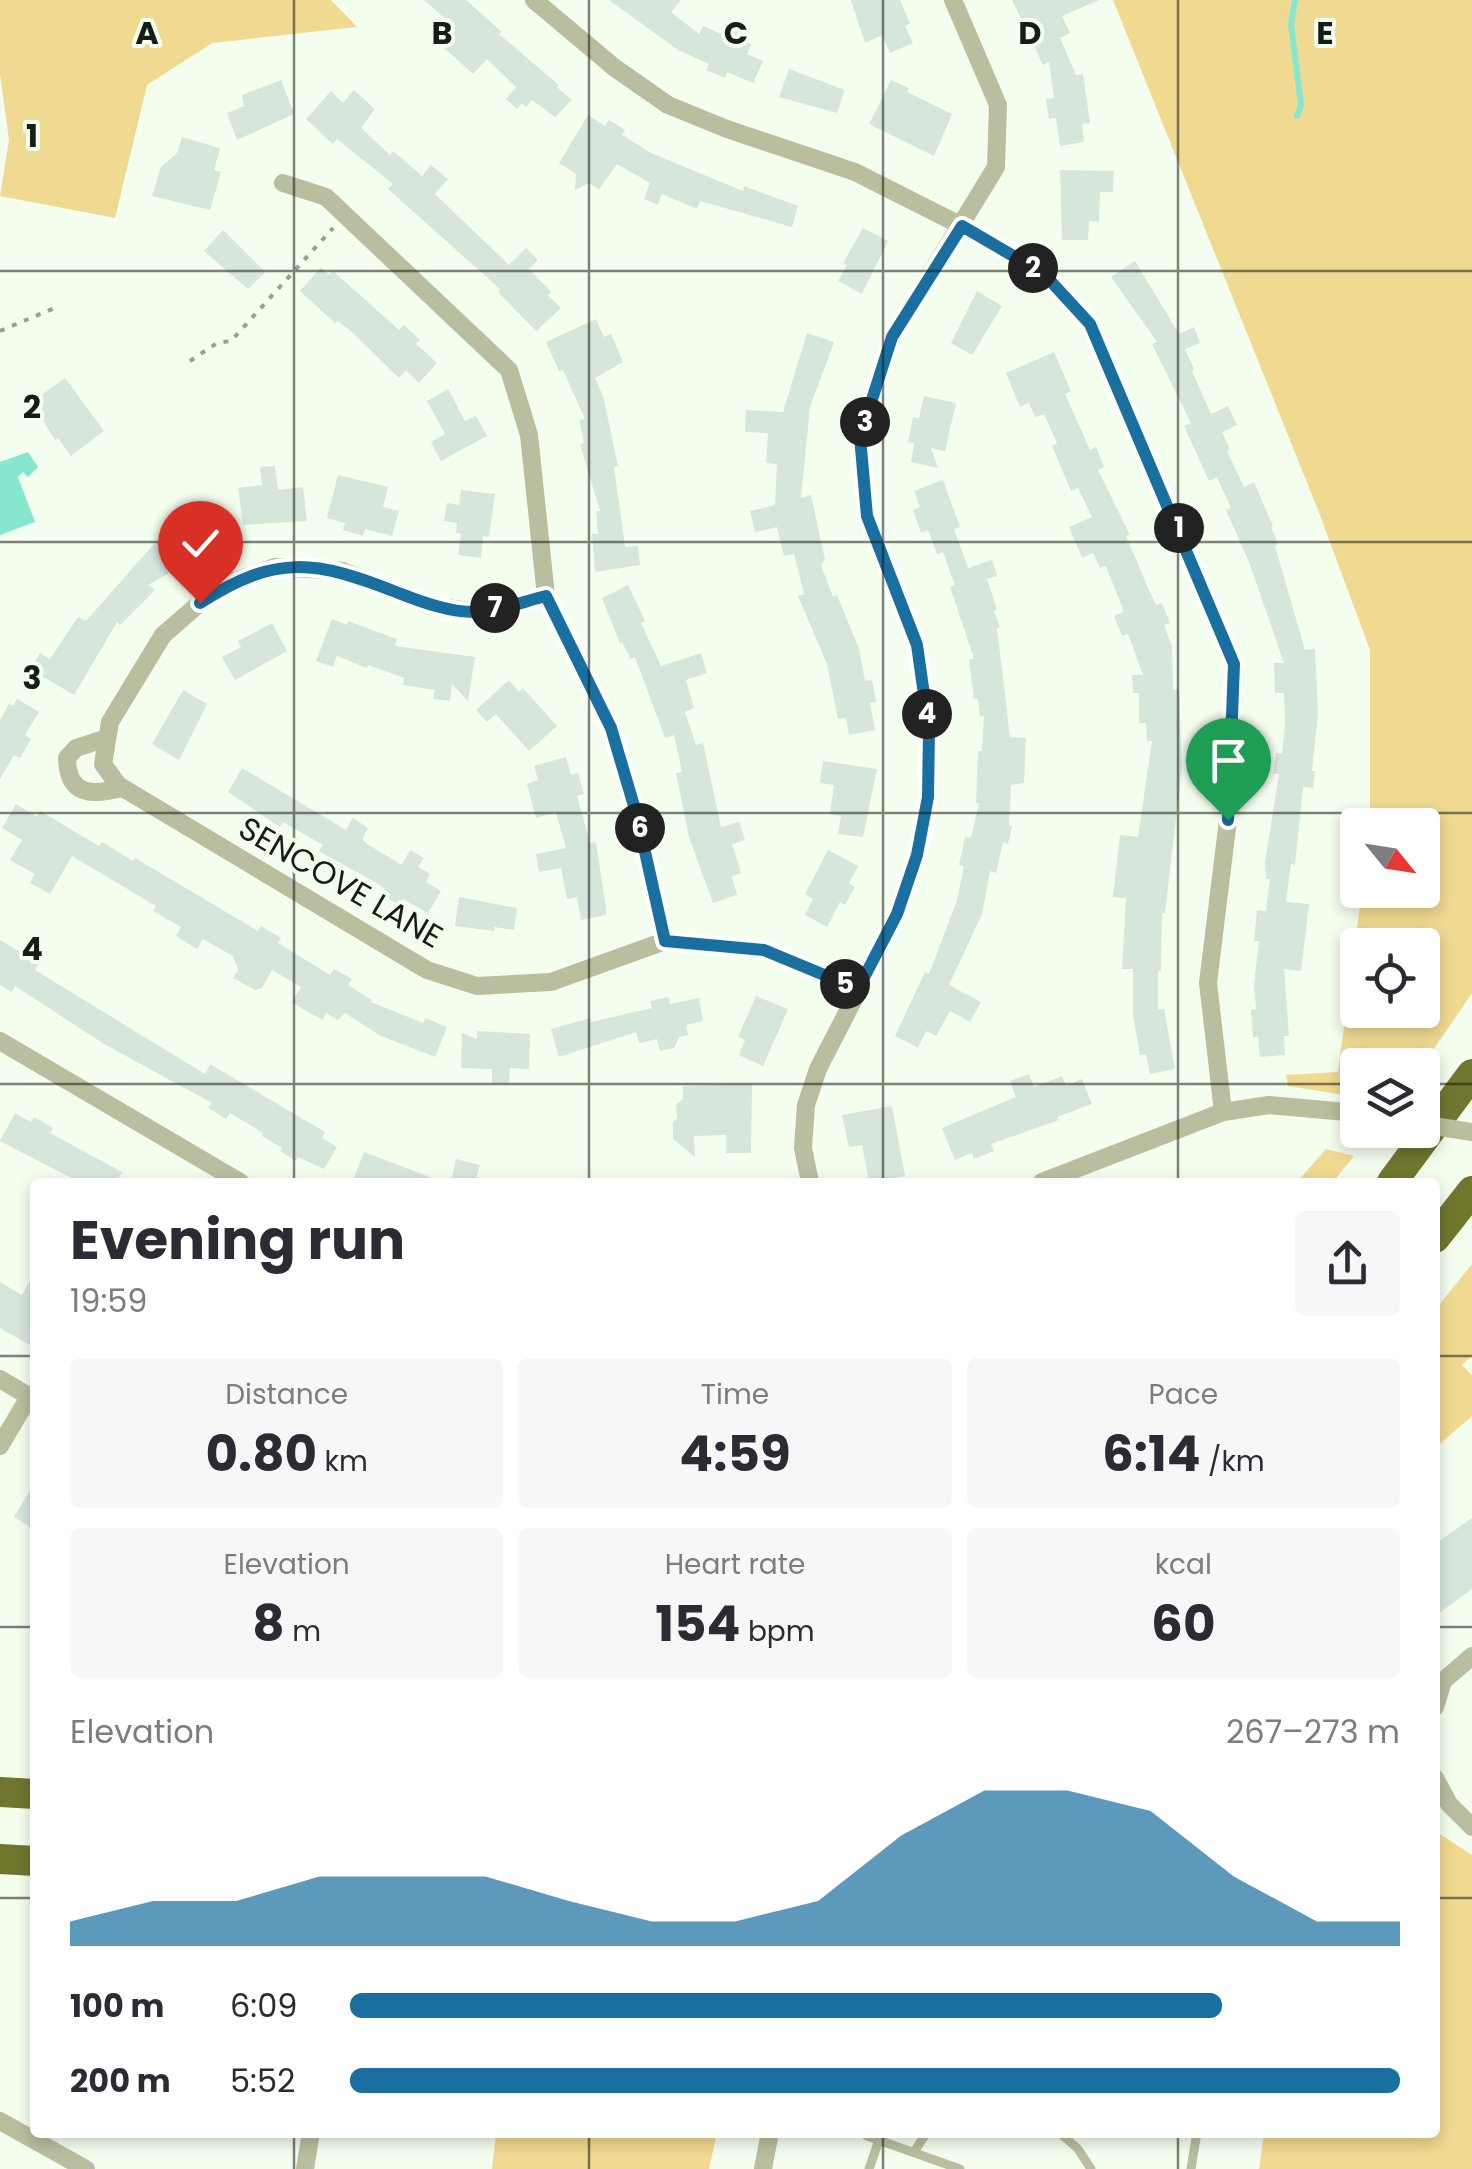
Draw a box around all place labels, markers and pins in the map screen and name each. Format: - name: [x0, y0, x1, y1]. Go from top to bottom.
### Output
- pin: 2: [1008, 243, 1058, 293]
- pin: 3: [840, 397, 890, 447]
- pin: [158, 501, 243, 604]
- pin: 1: [1154, 503, 1204, 553]
- pin: 7: [470, 583, 520, 633]
- pin: 4: [902, 689, 952, 739]
- pin: [1186, 718, 1271, 821]
- pin: 6: [615, 803, 665, 853]
- pin: 5: [820, 959, 870, 1009]

